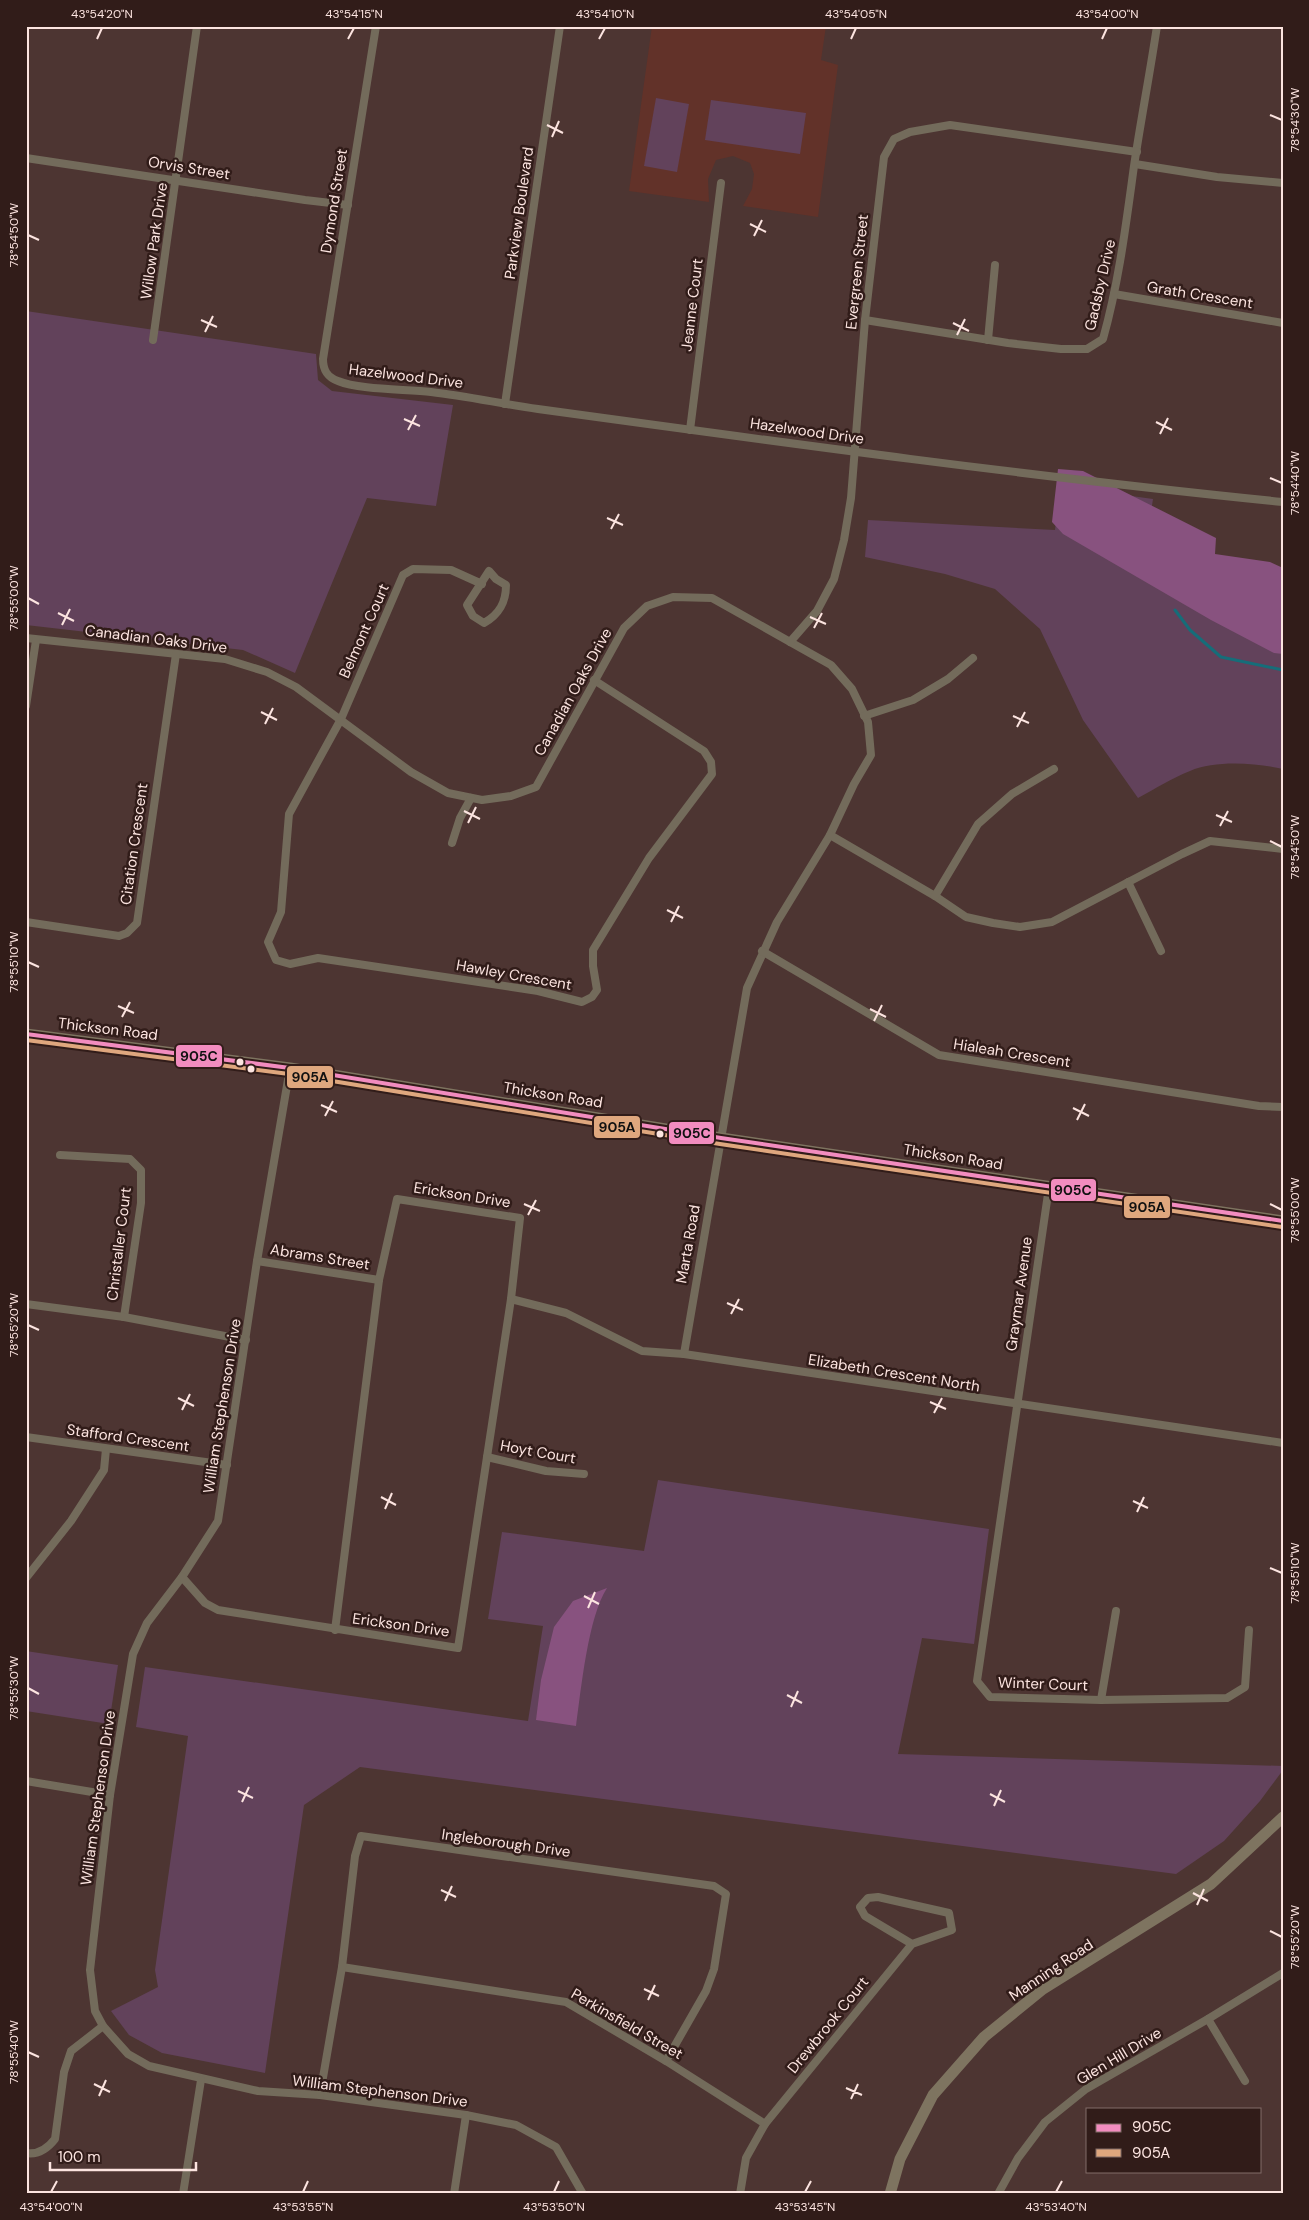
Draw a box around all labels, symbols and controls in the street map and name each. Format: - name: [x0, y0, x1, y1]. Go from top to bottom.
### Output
- text: 43°54'20"N: [71, 6, 133, 22]
- text: 43°54'15"N: [325, 6, 383, 22]
- text: 43°54'10"N: [576, 6, 634, 22]
- text: 43°54'05"N: [825, 6, 887, 22]
- text: 43°54'00"N: [1075, 6, 1139, 22]
- text: 78°54'30"W: [1287, 87, 1303, 152]
- street label: Parkview Boulevard: [500, 146, 538, 280]
- street label: Dymond Street: [316, 147, 352, 255]
- street label: Orvis Street: [147, 152, 232, 184]
- street label: Willow Park Drive: [136, 181, 172, 301]
- text: 78°54'50"W: [6, 202, 22, 267]
- street label: Evergreen Street: [841, 213, 873, 331]
- street label: Gadsby Drive: [1080, 237, 1120, 333]
- street label: Jeanne Court: [676, 257, 708, 353]
- street label: Grath Crescent: [1146, 277, 1255, 313]
- street label: Hazelwood Drive: [348, 359, 464, 393]
- street label: Hazelwood Drive: [749, 413, 865, 449]
- text: 78°54'40"W: [1287, 451, 1303, 515]
- text: 78°55'00"W: [6, 565, 22, 631]
- street label: Belmont Court: [334, 581, 394, 681]
- street label: Canadian Oaks Drive: [84, 620, 228, 658]
- street label: Canadian Oaks Drive: [529, 624, 617, 760]
- street label: Citation Crescent: [116, 782, 152, 906]
- text: 78°54'50"W: [1287, 814, 1303, 879]
- text: 78°55'10"W: [6, 931, 22, 993]
- street label: Hawley Crescent: [455, 955, 574, 995]
- street label: Thickson Road: [57, 1013, 159, 1045]
- street label: Hialeah Crescent: [952, 1034, 1072, 1072]
- line badge: 905C: [175, 1044, 223, 1068]
- text: 905C: [180, 1047, 218, 1065]
- unlabelled marker: [235, 1057, 245, 1067]
- unlabelled marker: [246, 1064, 256, 1074]
- line badge: 905A: [286, 1065, 334, 1089]
- text: 905A: [292, 1068, 328, 1086]
- street label: Thickson Road: [502, 1077, 604, 1113]
- line badge: 905A: [593, 1115, 641, 1139]
- text: 905A: [599, 1118, 635, 1136]
- line badge: 905C: [668, 1121, 715, 1145]
- text: 905C: [673, 1124, 711, 1142]
- unlabelled marker: [655, 1129, 665, 1139]
- street label: Thickson Road: [902, 1139, 1004, 1175]
- street label: Erickson Drive: [412, 1177, 512, 1213]
- text: 78°55'00"W: [1287, 1177, 1303, 1243]
- line badge: 905C: [1050, 1178, 1097, 1202]
- text: 905C: [1054, 1181, 1092, 1199]
- street label: Christaller Court: [102, 1186, 136, 1302]
- line badge: 905A: [1123, 1195, 1171, 1219]
- text: 905A: [1129, 1198, 1165, 1216]
- street label: Marta Road: [671, 1203, 705, 1285]
- street label: Graymar Avenue: [1001, 1236, 1037, 1352]
- street label: Abrams Street: [269, 1239, 371, 1275]
- text: 78°55'20"W: [6, 1293, 22, 1357]
- street label: William Stephenson Drive: [198, 1317, 246, 1495]
- street label: Elizabeth Crescent North: [807, 1350, 981, 1396]
- street label: Stafford Crescent: [65, 1419, 191, 1457]
- street label: Hoyt Court: [499, 1436, 577, 1469]
- text: 78°55'10"W: [1287, 1542, 1303, 1604]
- street label: Erickson Drive: [351, 1608, 451, 1642]
- text: 78°55'30"W: [6, 1655, 22, 1720]
- street label: Winter Court: [998, 1672, 1089, 1696]
- street label: William Stephenson Drive: [76, 1709, 120, 1887]
- street label: Ingleborough Drive: [440, 1824, 572, 1862]
- text: 78°55'20"W: [1287, 1905, 1303, 1969]
- street label: Manning Road: [1005, 1934, 1097, 2006]
- street label: Drewbrook Court: [783, 1972, 873, 2078]
- street label: Perkinsfield Street: [568, 1984, 687, 2064]
- text: 78°55'40"W: [6, 2020, 22, 2084]
- street label: Glen Hill Drive: [1073, 2023, 1165, 2089]
- street label: William Stephenson Drive: [291, 2070, 469, 2112]
- legend: [1086, 2108, 1262, 2172]
- text: 905C: [1132, 2117, 1172, 2137]
- scale bar: [50, 2140, 196, 2172]
- text: 905A: [1132, 2143, 1170, 2163]
- text: 100 m: [58, 2147, 101, 2167]
- text: 43°54'00"N: [19, 2199, 83, 2215]
- text: 43°53'55"N: [273, 2199, 333, 2215]
- text: 43°53'50"N: [523, 2199, 585, 2215]
- text: 43°53'45"N: [775, 2199, 835, 2215]
- text: 43°53'40"N: [1025, 2199, 1087, 2215]

